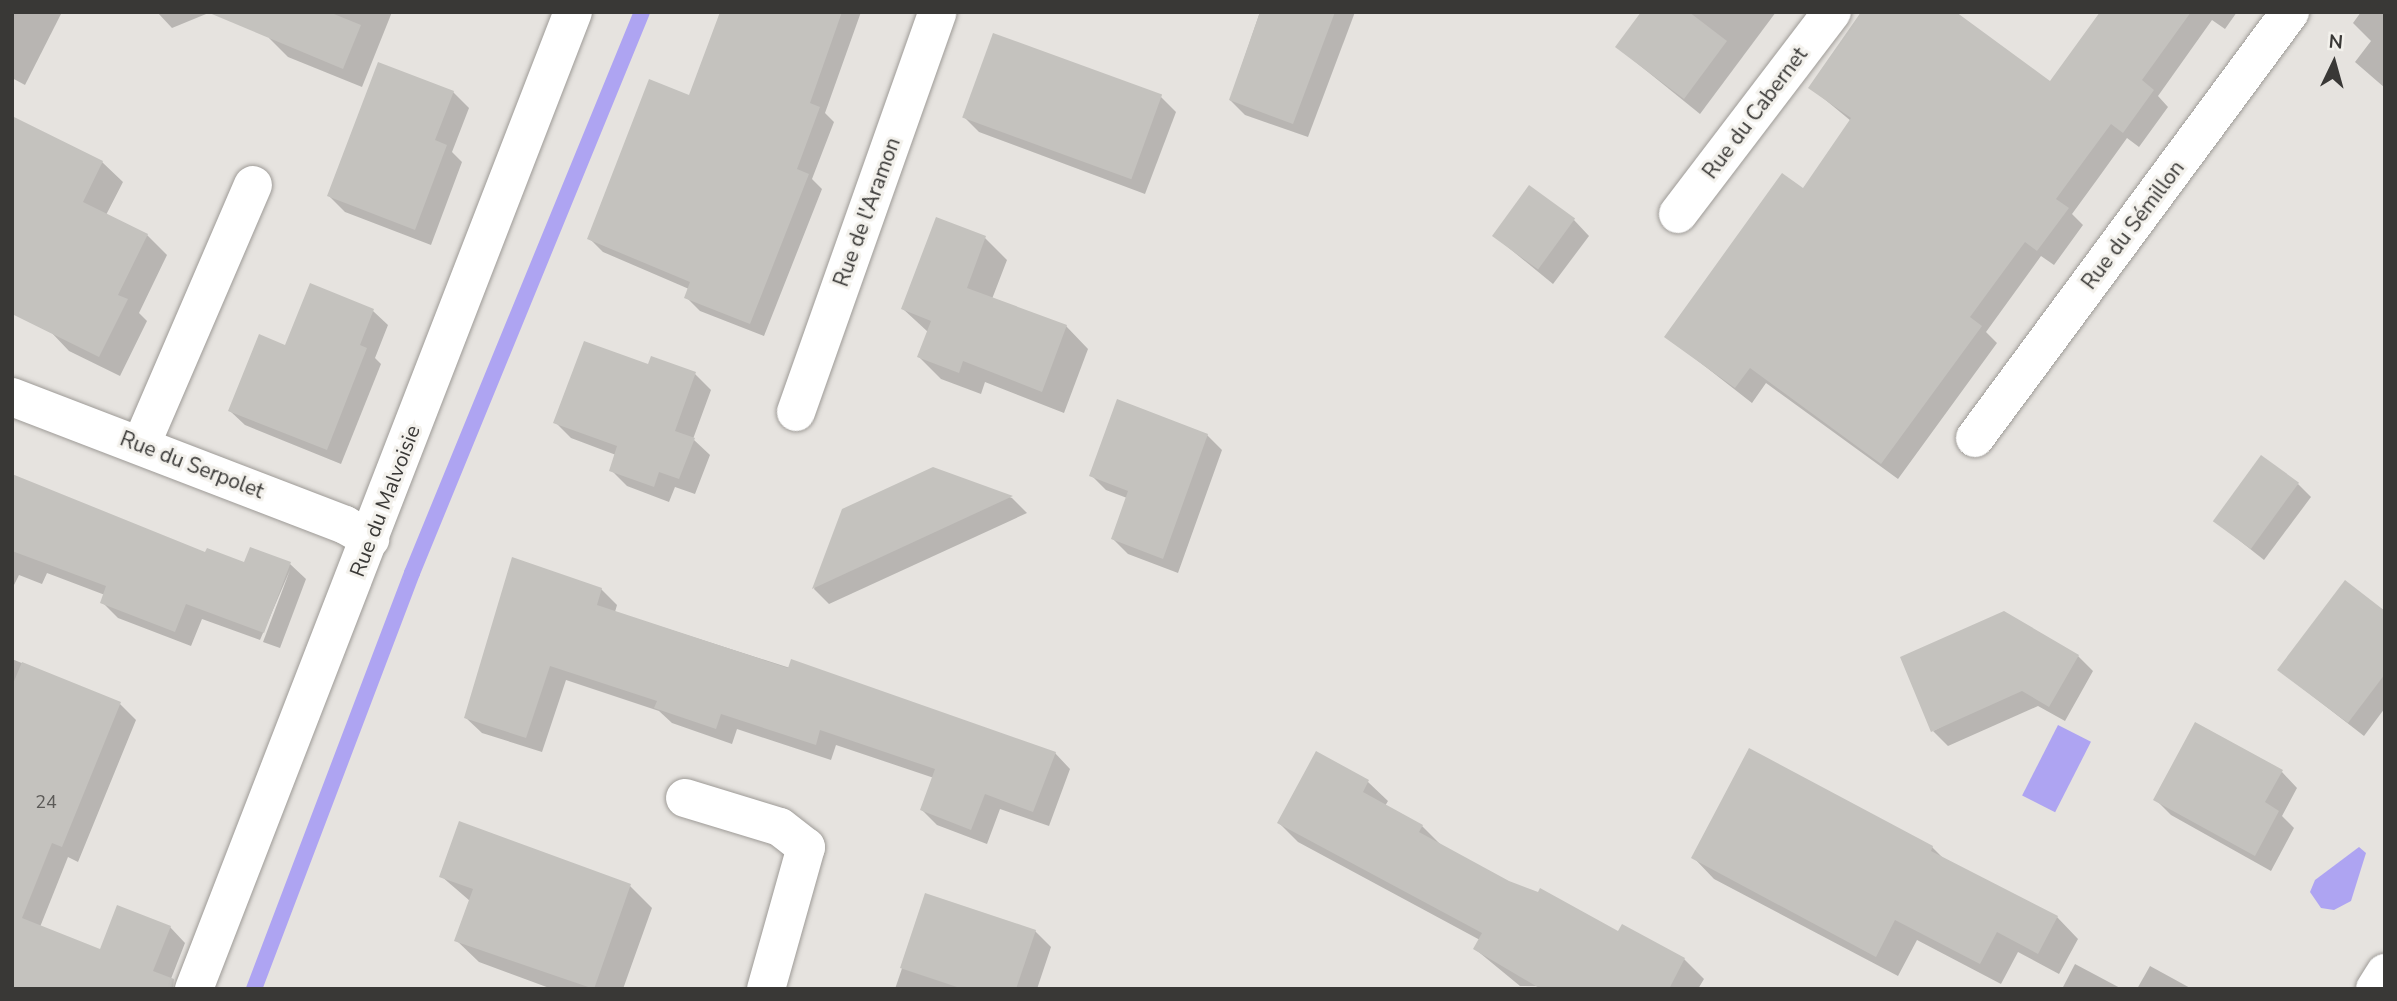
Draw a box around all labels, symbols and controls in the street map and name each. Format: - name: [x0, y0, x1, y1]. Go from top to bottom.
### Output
- north arrow: [2299, 28, 2369, 98]
- text: N: [2328, 29, 2344, 56]
- street label: Rue du Cabernet: [1697, 42, 1813, 184]
- street label: Rue de l'Aramon: [828, 134, 906, 290]
- street label: Rue du Sémillon: [2076, 156, 2190, 294]
- street label: Rue du Malvoisie: [345, 422, 425, 580]
- street label: Rue du Serpolet: [117, 426, 267, 504]
- house number: 24: [35, 791, 57, 813]

